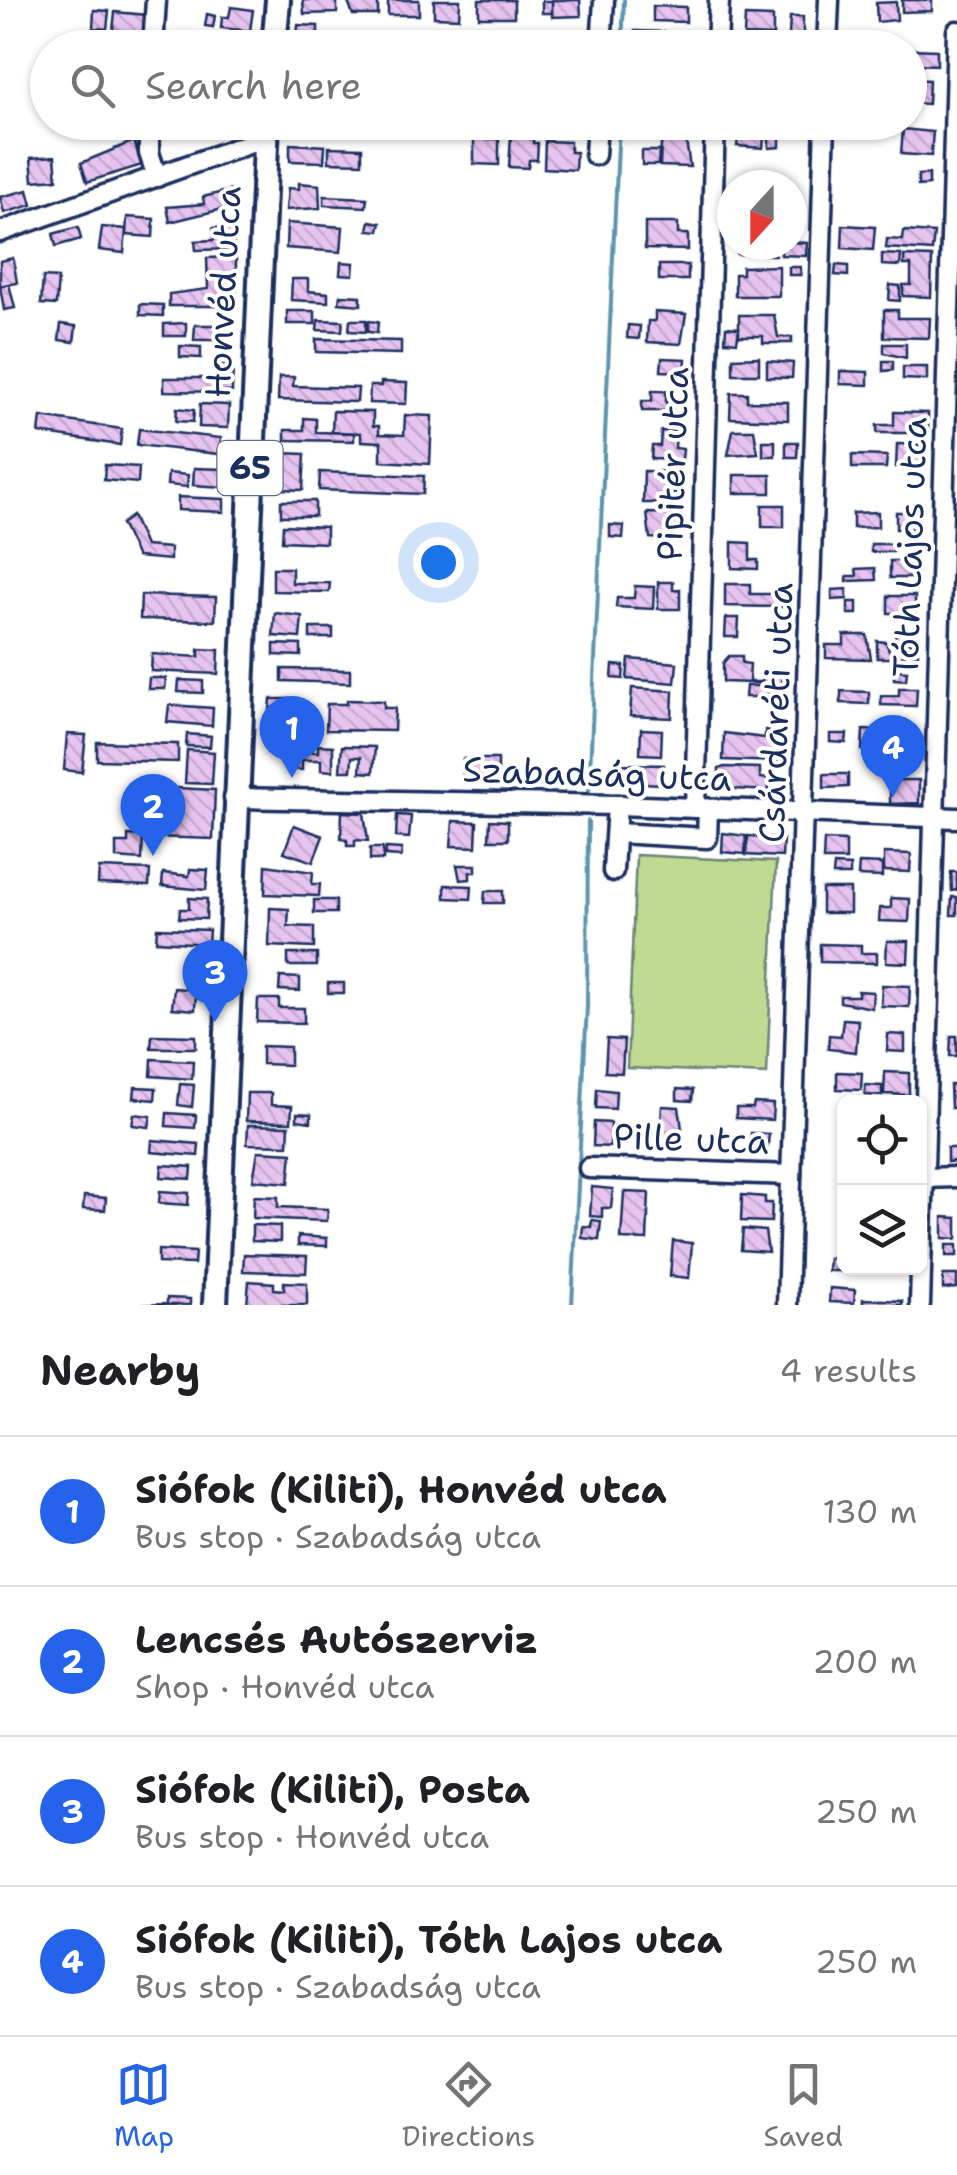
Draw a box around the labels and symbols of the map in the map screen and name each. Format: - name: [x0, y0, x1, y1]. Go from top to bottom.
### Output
- north arrow: [717, 170, 807, 260]
- street label: Honvéd utca: [193, 185, 252, 399]
- street label: Pipitér utca: [646, 366, 699, 562]
- street label: Tóth Lajos utca: [881, 416, 938, 678]
- road number: 65: [218, 441, 282, 495]
- your location: [413, 537, 464, 588]
- street label: Csárdaréti utca: [747, 582, 804, 844]
- pin: 1: [260, 696, 324, 778]
- pin: 4: [860, 714, 926, 797]
- street label: Szabadság utca: [462, 745, 732, 802]
- pin: 2: [120, 774, 186, 856]
- pin: 3: [182, 940, 248, 1022]
- street label: Pille utca: [613, 1112, 770, 1165]

